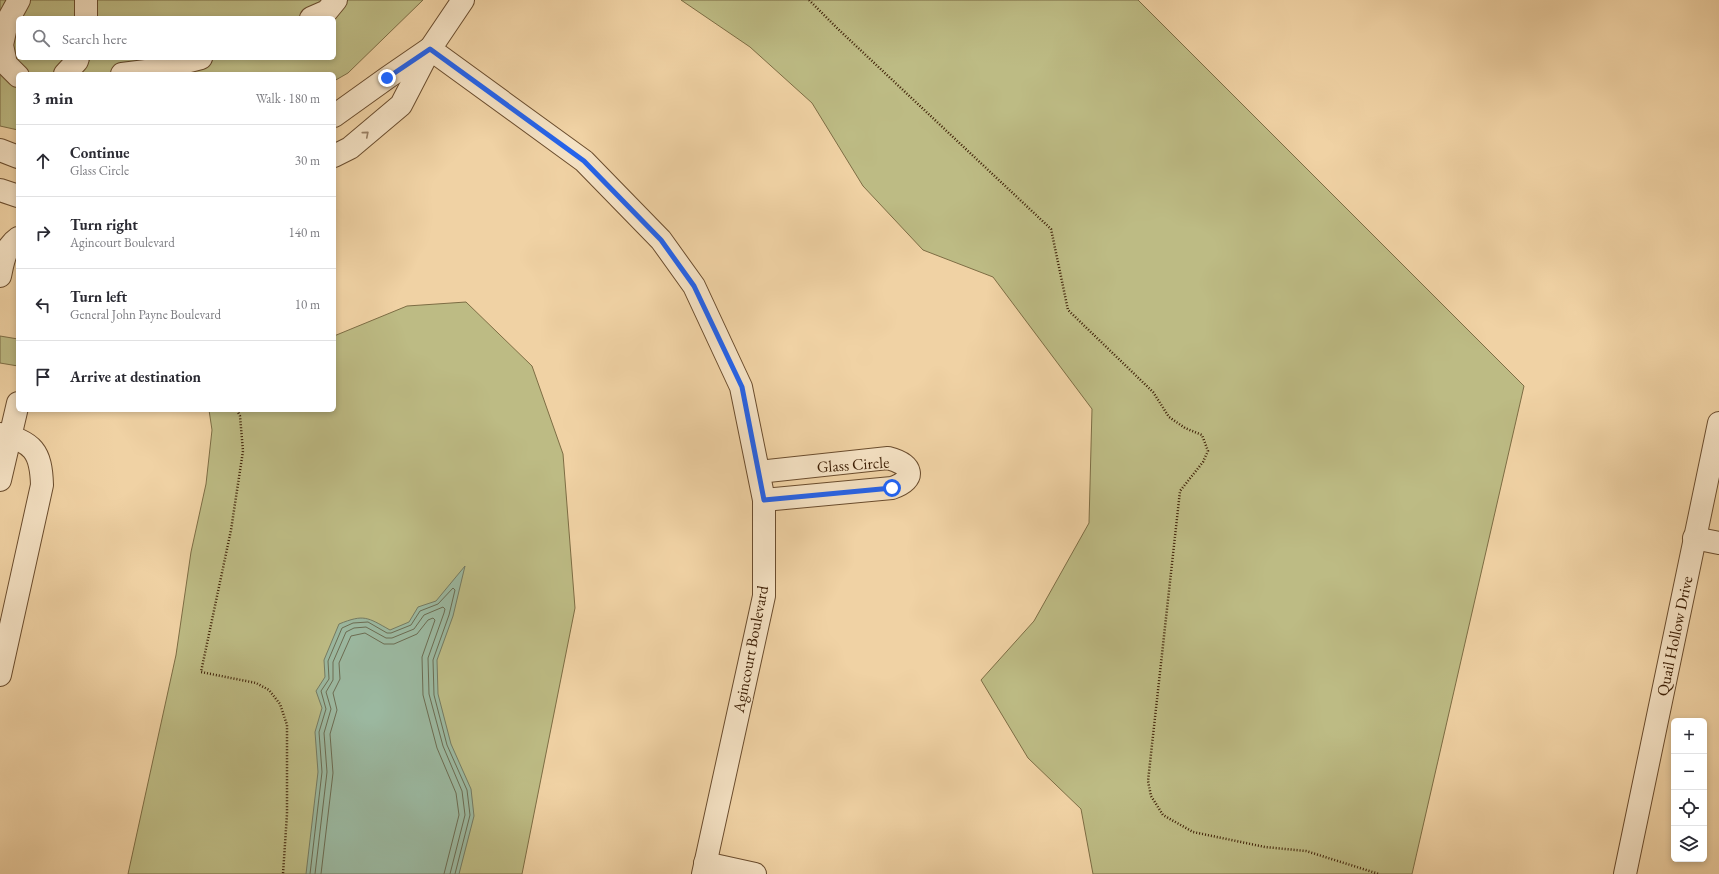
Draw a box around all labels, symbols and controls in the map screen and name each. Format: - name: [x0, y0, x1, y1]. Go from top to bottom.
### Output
- search box: [16, 16, 336, 60]
- icon: search: [30, 27, 52, 49]
- text: Search here: [62, 29, 127, 48]
- route end: [378, 69, 396, 87]
- text: 3 min: [32, 87, 73, 109]
- text: Walk · 180 m: [256, 90, 320, 107]
- one-way arrow: [361, 132, 369, 139]
- text: Continue: [70, 143, 130, 162]
- icon: ahead: [32, 150, 54, 172]
- text: 30 m: [295, 152, 320, 169]
- text: Glass Circle: [70, 162, 129, 179]
- text: Turn right: [70, 215, 138, 234]
- icon: right: [32, 222, 54, 244]
- text: 140 m: [289, 224, 320, 241]
- text: Agincourt Boulevard: [70, 234, 175, 251]
- text: Turn left: [70, 287, 127, 306]
- icon: left: [32, 294, 54, 316]
- text: 10 m: [295, 296, 320, 313]
- text: General John Payne Boulevard: [70, 306, 221, 323]
- icon: arrive: [32, 366, 54, 388]
- text: Arrive at destination: [70, 367, 201, 386]
- street label: Glass Circle: [816, 451, 890, 478]
- route start: [883, 479, 901, 497]
- street label: Quail Hollow Drive: [1652, 574, 1697, 698]
- street label: Agincourt Boulevard: [728, 583, 773, 715]
- map controls: [1671, 718, 1707, 862]
- button: +: [1671, 718, 1707, 754]
- button: −: [1671, 754, 1707, 790]
- button: locate: [1671, 790, 1707, 826]
- button: layers: [1671, 826, 1707, 862]

